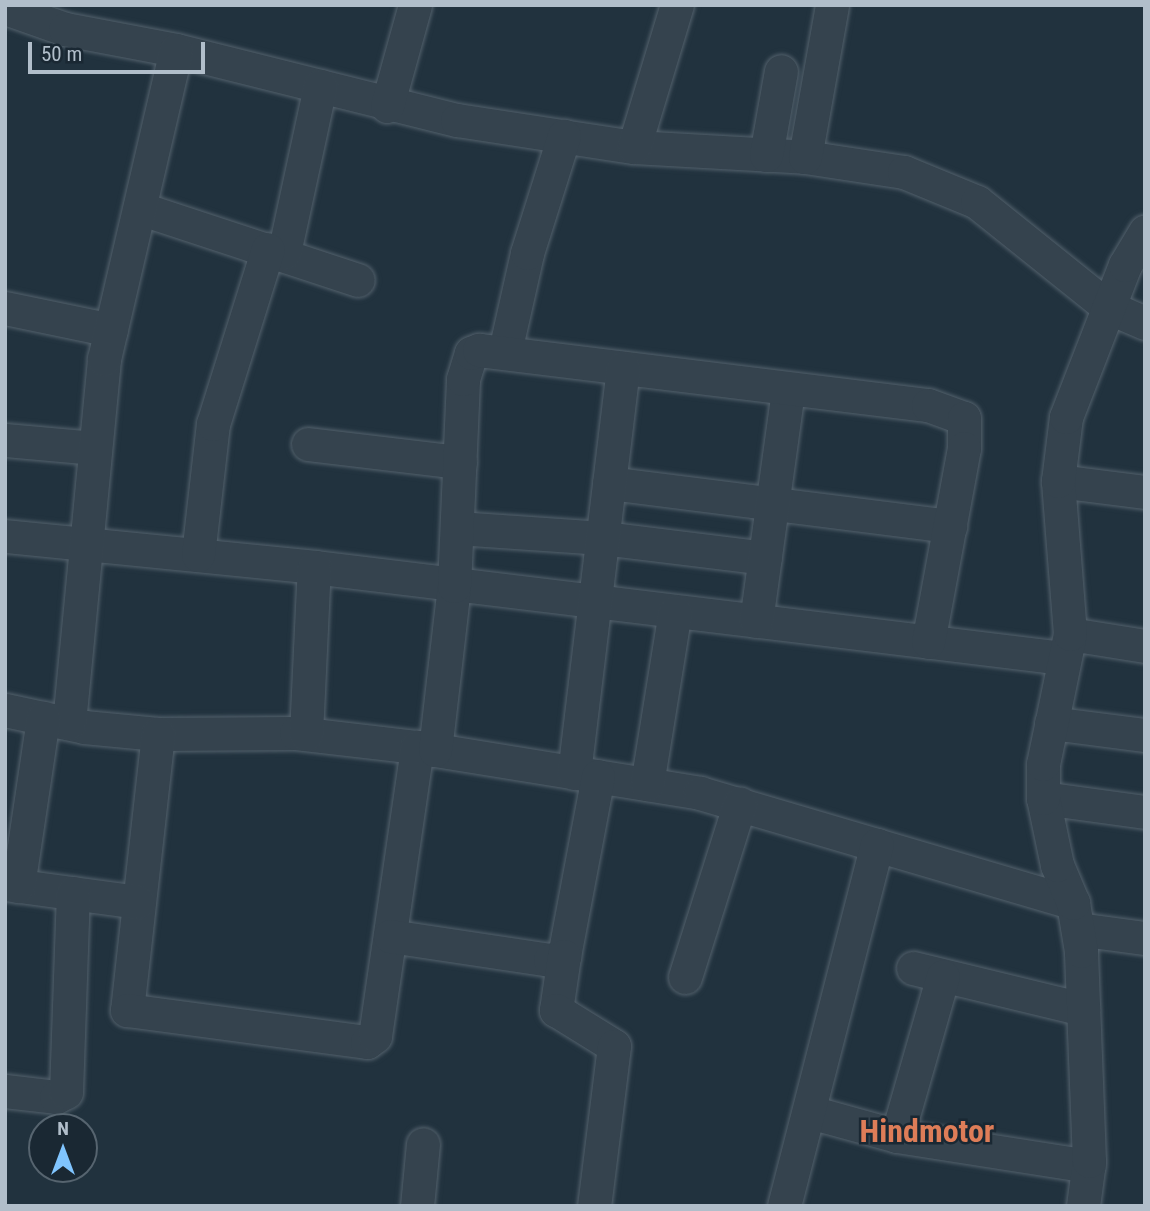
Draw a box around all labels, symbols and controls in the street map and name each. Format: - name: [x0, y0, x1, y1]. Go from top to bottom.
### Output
- scale bar: [32, 28, 208, 72]
- text: 50 m: [41, 42, 82, 66]
- district label: Hindmotor: [860, 1112, 994, 1150]
- north arrow: [28, 1113, 98, 1183]
- text: N: [57, 1117, 69, 1140]

